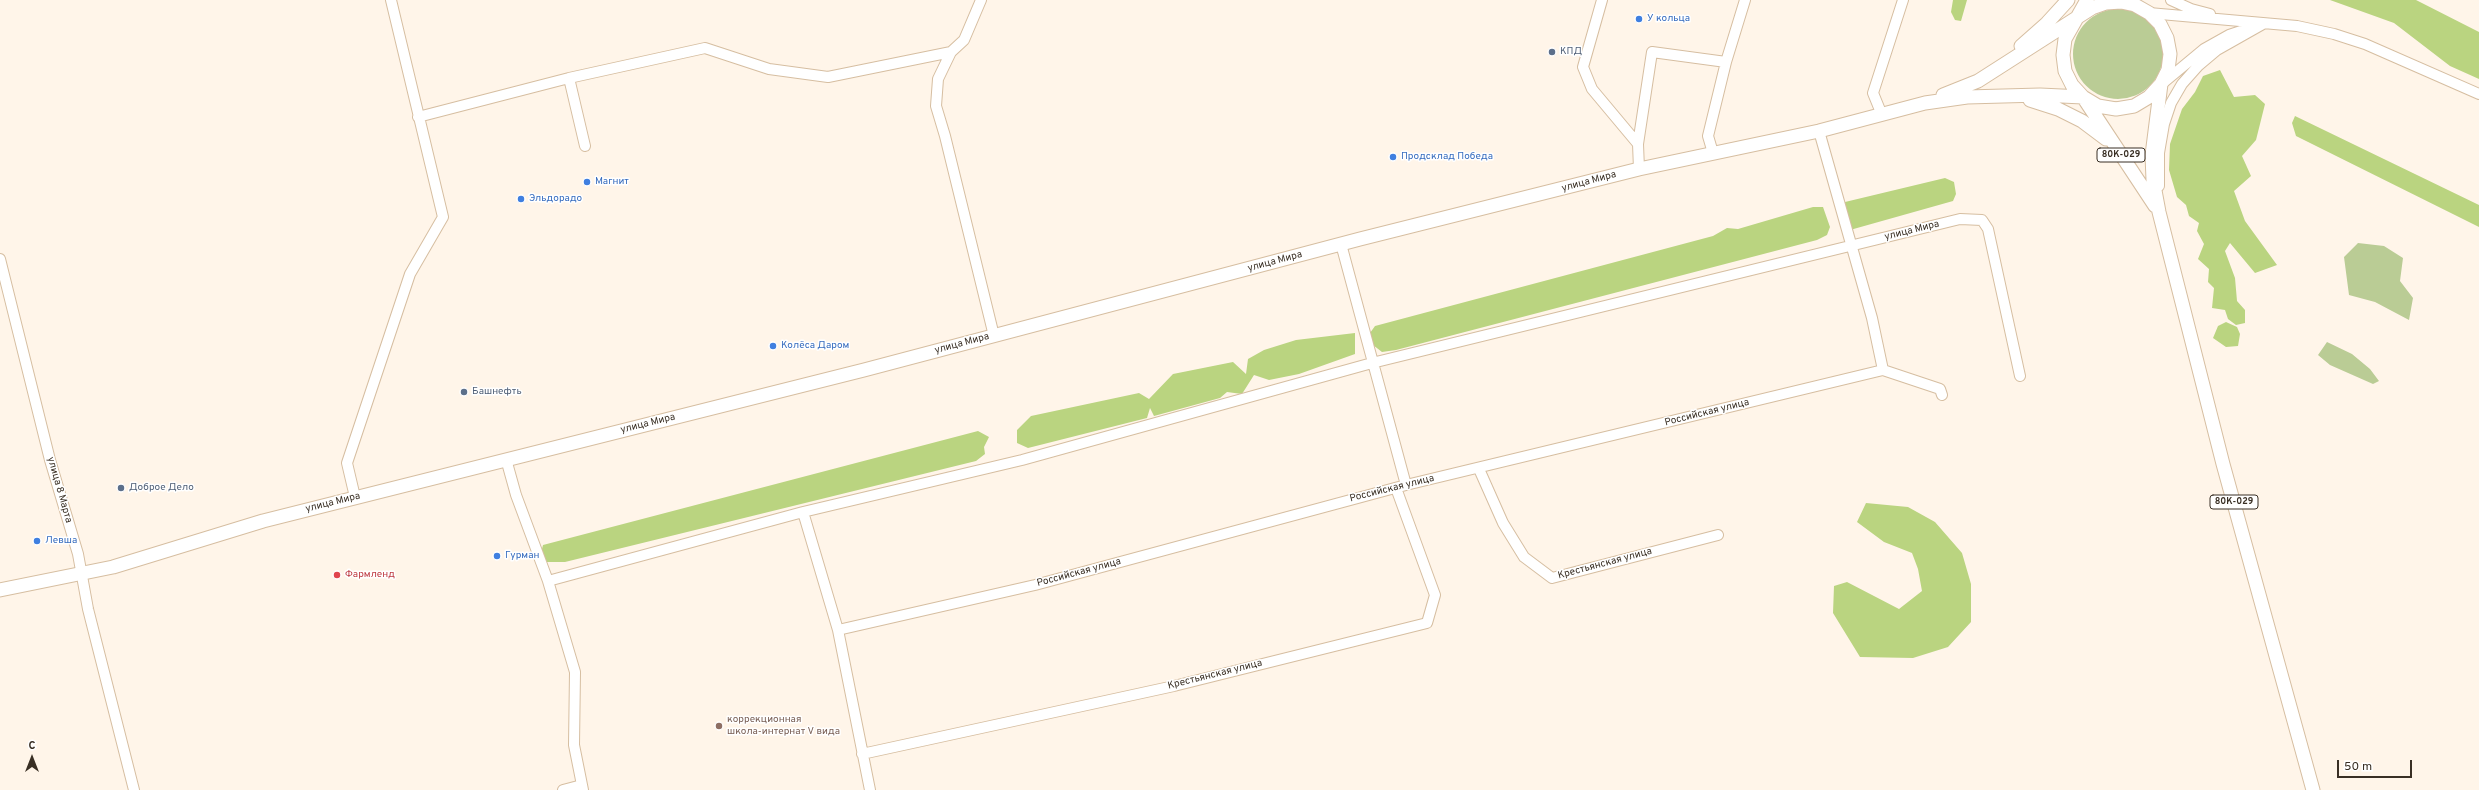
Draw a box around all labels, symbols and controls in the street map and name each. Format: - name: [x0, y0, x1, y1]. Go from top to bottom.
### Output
- place label: У кольца: [1647, 13, 1690, 25]
- marker: У кольца: [1634, 14, 1644, 24]
- place label: КПД: [1560, 46, 1582, 58]
- marker: КПД: [1547, 47, 1557, 57]
- road number: 80К-029: [2097, 148, 2145, 162]
- place label: Продсклад Победа: [1401, 151, 1493, 163]
- marker: Продсклад Победа: [1388, 152, 1398, 162]
- street label: улица Мира: [1560, 169, 1618, 195]
- place label: Магнит: [595, 176, 629, 188]
- marker: Магнит: [582, 177, 592, 187]
- place label: Эльдорадо: [529, 193, 582, 205]
- marker: Эльдорадо: [516, 194, 526, 204]
- street label: улица Мира: [1883, 218, 1941, 244]
- street label: улица Мира: [1246, 249, 1304, 275]
- street label: улица Мира: [933, 331, 991, 357]
- place label: Колёса Даром: [781, 340, 849, 352]
- marker: Колёса Даром: [768, 341, 778, 351]
- place label: Башнефть: [472, 386, 522, 398]
- marker: Башнефть: [459, 387, 469, 397]
- street label: Российская улица: [1663, 397, 1751, 429]
- street label: улица Мира: [619, 411, 677, 437]
- street label: улица 8 Марта: [44, 456, 74, 524]
- street label: Российская улица: [1348, 473, 1436, 505]
- place label: Доброе Дело: [129, 482, 194, 494]
- marker: Доброе Дело: [116, 483, 126, 493]
- street label: улица Мира: [304, 490, 362, 516]
- road number: 80К-029: [2210, 495, 2258, 509]
- place label: Левша: [45, 535, 77, 547]
- marker: Левша: [32, 536, 42, 546]
- street label: Крестьянская улица: [1557, 546, 1653, 582]
- place label: Гурман: [505, 550, 539, 562]
- marker: Гурман: [492, 551, 502, 561]
- street label: Российская улица: [1036, 556, 1122, 590]
- place label: Фармленд: [345, 569, 395, 581]
- marker: Фармленд: [332, 570, 342, 580]
- street label: Крестьянская улица: [1167, 657, 1263, 693]
- place label: коррекционная школа-интернат V вида: [727, 714, 840, 738]
- marker: коррекционная школа-интернат V вида: [714, 721, 724, 731]
- north arrow: [12, 738, 52, 778]
- text: С: [28, 739, 36, 753]
- scale bar: [2339, 752, 2414, 778]
- text: 50 m: [2344, 759, 2372, 775]

